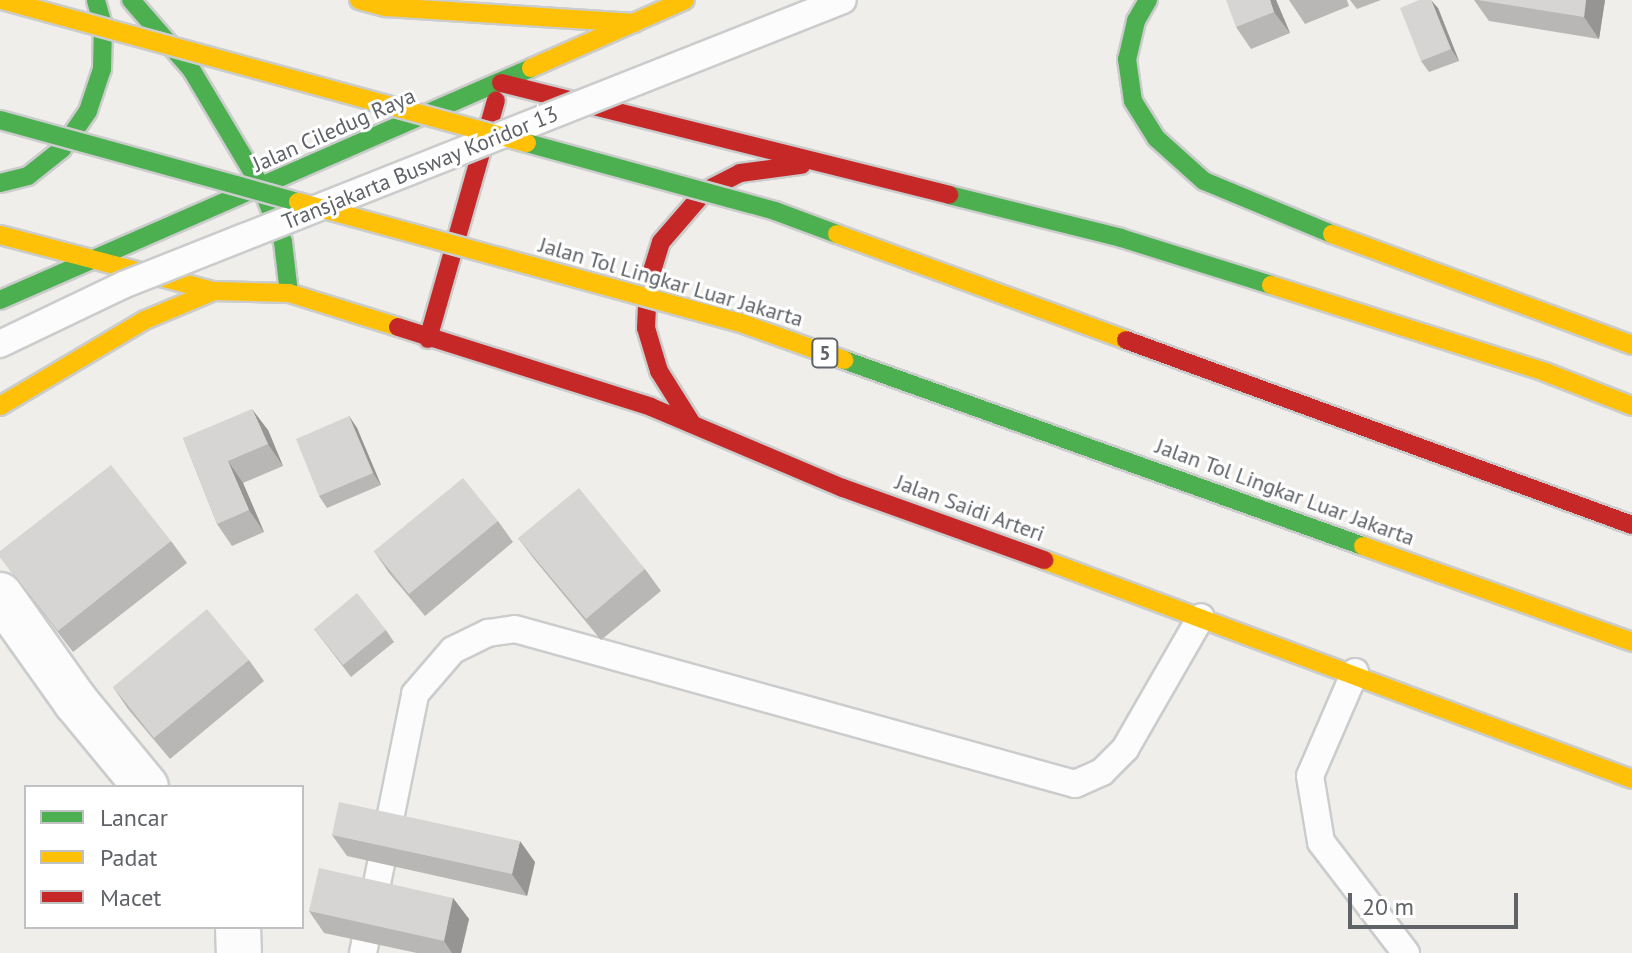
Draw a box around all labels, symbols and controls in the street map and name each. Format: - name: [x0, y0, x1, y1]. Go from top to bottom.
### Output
- street label: Jalan Ciledug Raya: [249, 82, 419, 178]
- street label: Transjakarta Busway Koridor 13: [278, 100, 562, 236]
- street label: Jalan Tol Lingkar Luar Jakarta: [536, 232, 806, 332]
- road number: 5: [811, 337, 839, 369]
- street label: Jalan Tol Lingkar Luar Jakarta: [1152, 433, 1418, 551]
- street label: Jalan Saidi Arteri: [892, 469, 1048, 547]
- legend: [24, 785, 304, 929]
- text: Lancar: [100, 802, 168, 833]
- text: Padat: [100, 842, 157, 873]
- scale bar: [1352, 877, 1522, 927]
- text: Macet: [100, 882, 162, 913]
- text: 20 m: [1362, 891, 1414, 922]

